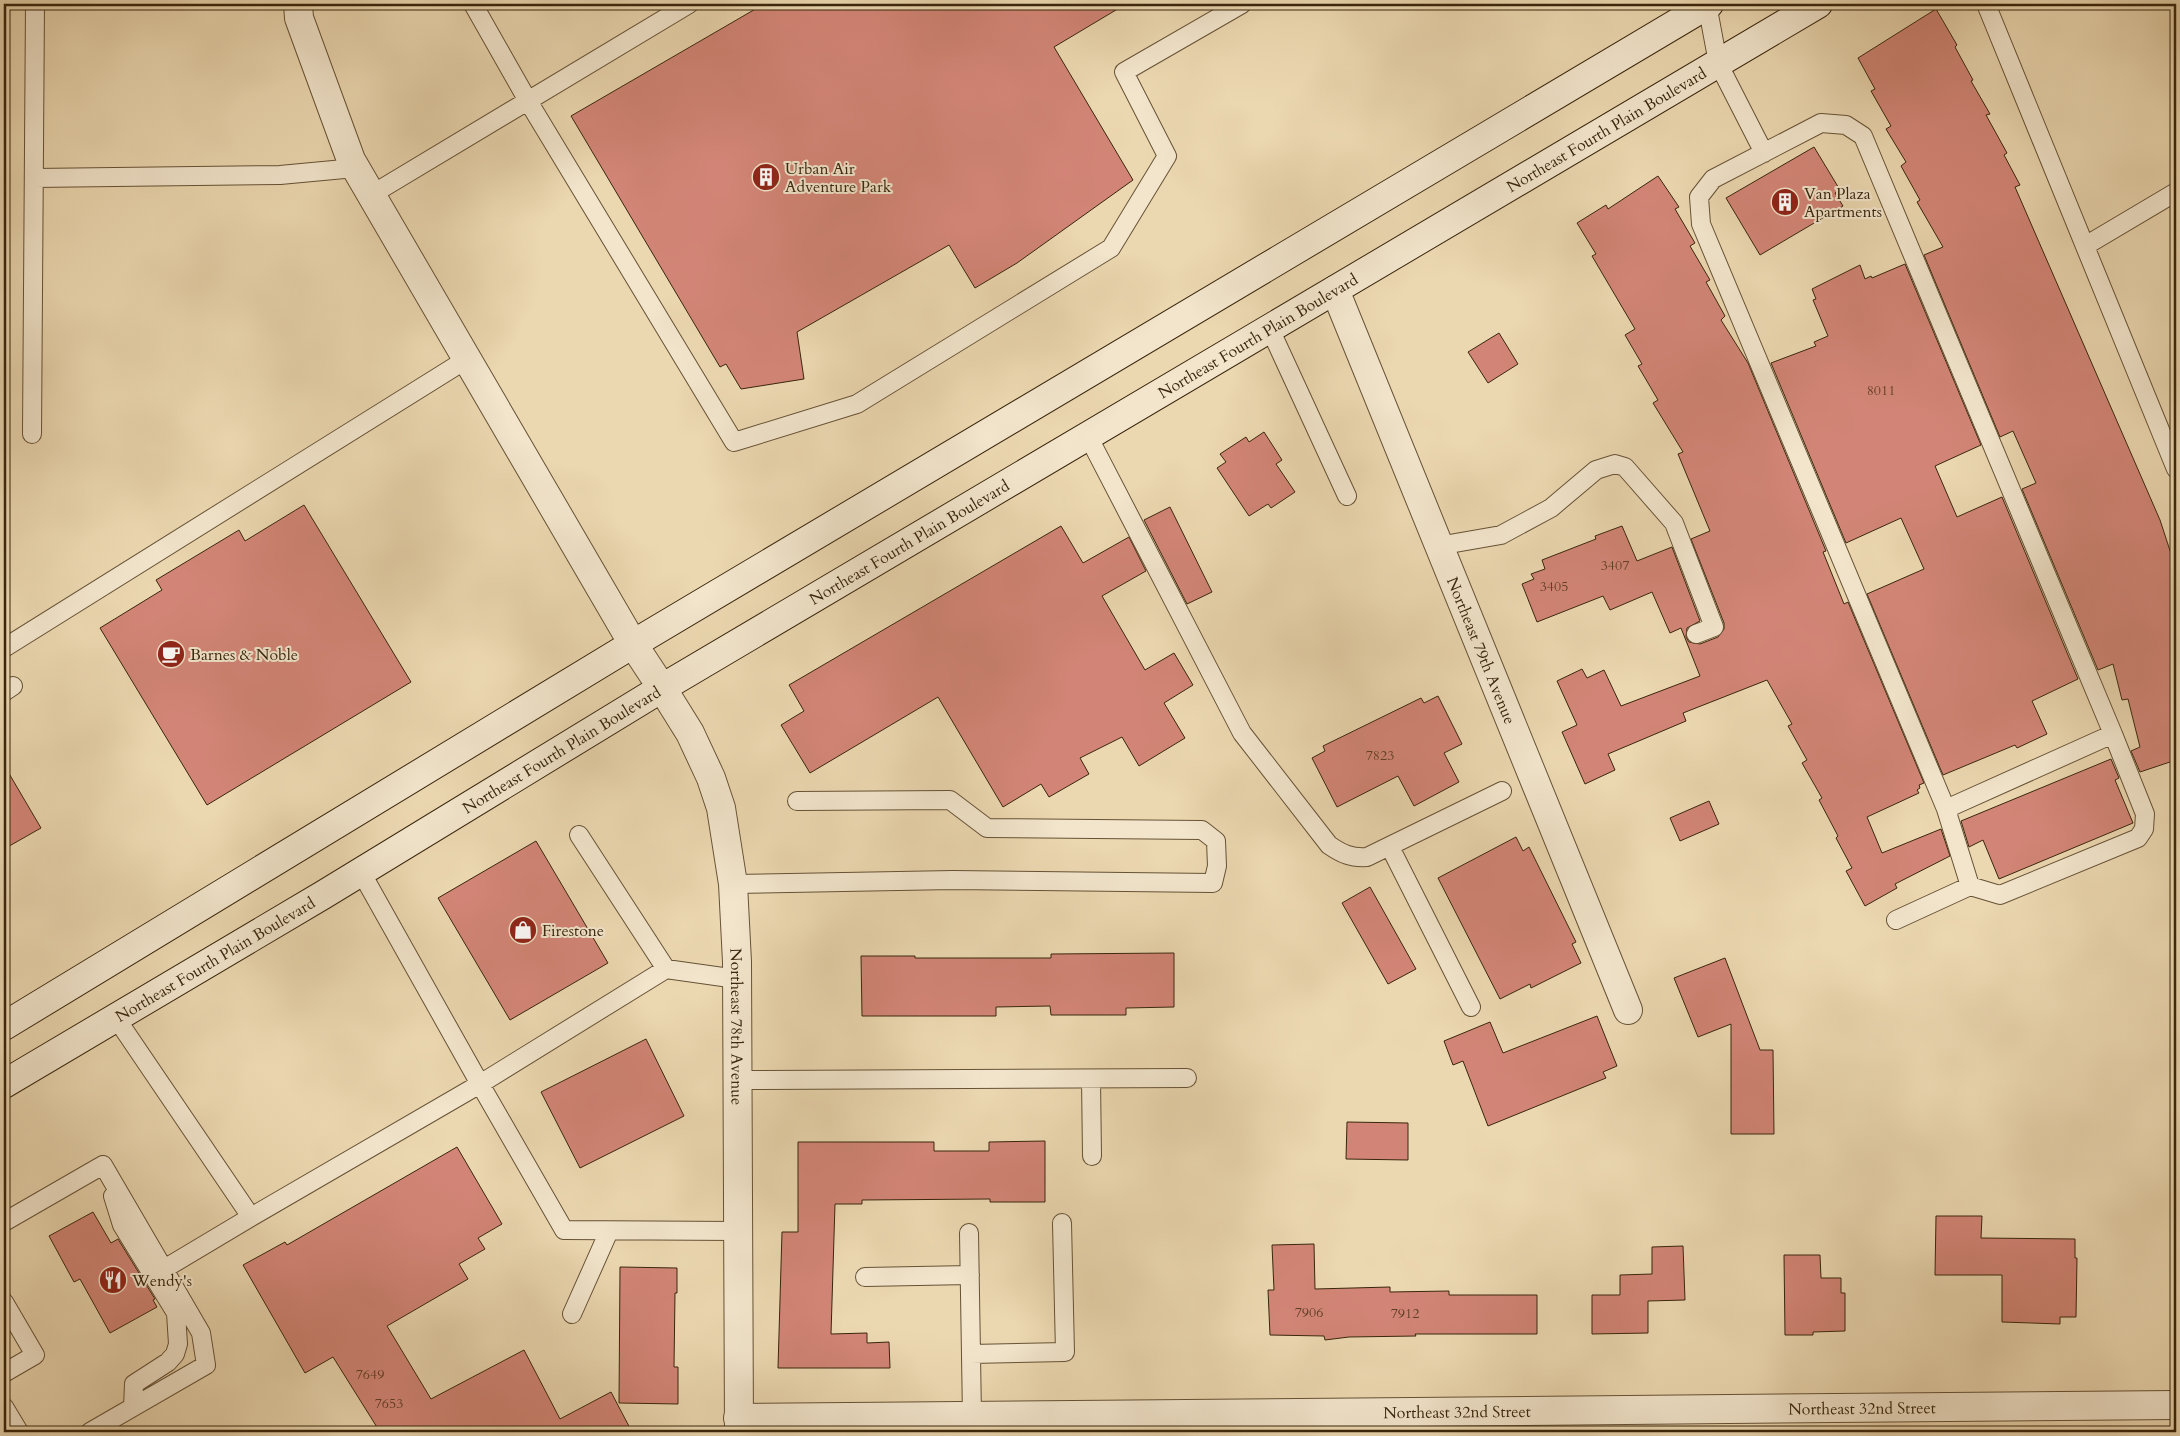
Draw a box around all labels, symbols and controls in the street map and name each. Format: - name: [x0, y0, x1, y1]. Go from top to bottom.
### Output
- street label: Northeast Fourth Plain Boulevard: [1503, 62, 1711, 198]
- place label: Urban Air Adventure Park: [785, 158, 892, 198]
- building icon: Urban Air Adventure Park: [751, 162, 781, 192]
- place label: Van Plaza Apartments: [1804, 183, 1882, 223]
- building icon: Van Plaza Apartments: [1770, 187, 1800, 217]
- street label: Northeast Fourth Plain Boulevard: [1154, 268, 1363, 404]
- house number: 8011: [1867, 381, 1895, 400]
- street label: Northeast Fourth Plain Boulevard: [805, 475, 1014, 610]
- house number: 3407: [1601, 556, 1629, 575]
- street label: Northeast 79th Avenue: [1441, 574, 1521, 728]
- house number: 3405: [1540, 577, 1568, 596]
- cafe icon: Barnes & Noble: [156, 639, 186, 669]
- place label: Barnes & Noble: [190, 644, 298, 666]
- street label: Northeast Fourth Plain Boulevard: [458, 681, 666, 819]
- house number: 7823: [1366, 746, 1394, 765]
- street label: Northeast Fourth Plain Boulevard: [111, 892, 320, 1028]
- shop icon: Firestone: [508, 915, 538, 945]
- place label: Firestone: [542, 920, 604, 942]
- street label: Northeast 78th Avenue: [724, 948, 748, 1105]
- restaurant icon: Wendy's: [98, 1265, 128, 1295]
- place label: Wendy's: [131, 1270, 192, 1292]
- house number: 7906: [1295, 1303, 1323, 1322]
- house number: 7912: [1391, 1304, 1419, 1323]
- house number: 7649: [356, 1365, 384, 1384]
- house number: 7653: [375, 1394, 403, 1413]
- street label: Northeast 32nd Street: [1788, 1397, 1936, 1421]
- street label: Northeast 32nd Street: [1383, 1401, 1531, 1424]

